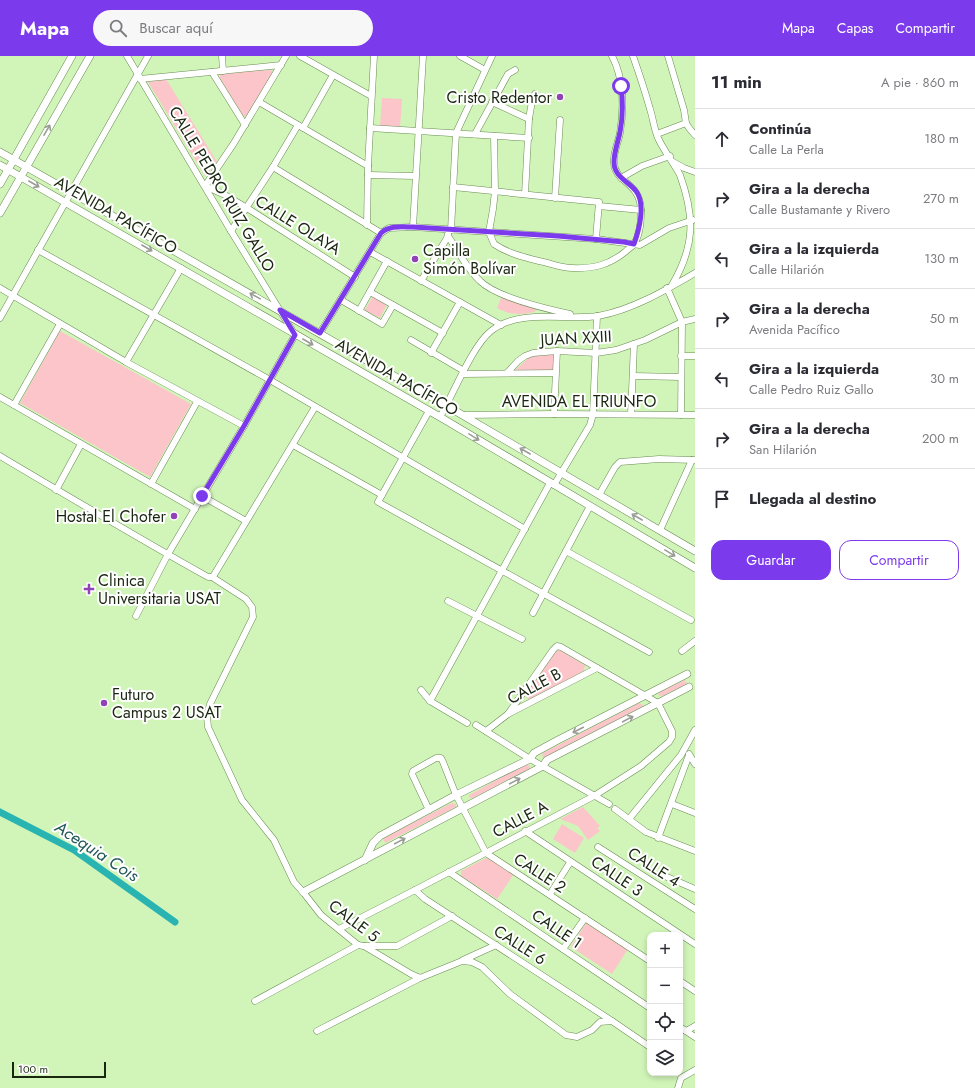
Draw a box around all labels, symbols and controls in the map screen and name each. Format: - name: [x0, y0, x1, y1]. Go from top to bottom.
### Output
- search box: [93, 10, 373, 46]
- text: Mapa: [20, 15, 69, 42]
- icon: search: [107, 17, 129, 39]
- text: Buscar aquí: [139, 17, 213, 39]
- text: Mapa: [782, 18, 815, 38]
- text: Capas: [837, 18, 874, 38]
- text: Compartir: [896, 18, 955, 38]
- text: 11 min: [711, 70, 762, 94]
- text: A pie · 860 m: [881, 73, 959, 92]
- route start: [612, 77, 630, 95]
- place label: Cristo Redentor: [447, 86, 552, 109]
- marker: Cristo Redentor: [555, 92, 565, 102]
- street label: CALLE PEDRO RUIZ GALLO: [163, 102, 281, 276]
- text: Continúa: [749, 118, 811, 140]
- one-way arrow: [44, 124, 52, 136]
- icon: ahead: [711, 128, 733, 150]
- text: 180 m: [924, 129, 959, 148]
- text: Calle La Perla: [749, 140, 824, 159]
- street label: AVENIDA PACÍFICO: [50, 170, 182, 260]
- text: Gira a la derecha: [749, 178, 870, 200]
- one-way arrow: [28, 180, 40, 188]
- icon: right: [711, 188, 733, 210]
- text: 270 m: [923, 189, 959, 208]
- street label: CALLE OLAYA: [251, 190, 346, 261]
- text: Calle Bustamante y Rivero: [749, 200, 890, 219]
- text: Gira a la izquierda: [749, 238, 879, 260]
- place label: Capilla Simón Bolívar: [423, 239, 517, 280]
- one-way arrow: [141, 245, 153, 253]
- icon: left: [711, 248, 733, 270]
- text: 130 m: [924, 249, 959, 268]
- marker: Capilla Simón Bolívar: [410, 254, 420, 264]
- text: Calle Hilarión: [749, 260, 824, 279]
- one-way arrow: [249, 291, 261, 299]
- text: Gira a la derecha: [749, 298, 870, 320]
- icon: right: [711, 308, 733, 330]
- text: 50 m: [930, 309, 959, 328]
- text: Avenida Pacífico: [749, 320, 840, 339]
- street label: JUAN XXIII: [538, 325, 612, 351]
- street label: AVENIDA PACÍFICO: [331, 332, 463, 422]
- one-way arrow: [302, 338, 314, 346]
- text: Gira a la izquierda: [749, 358, 879, 380]
- icon: left: [711, 368, 733, 390]
- text: 30 m: [930, 369, 959, 388]
- text: Calle Pedro Ruiz Gallo: [749, 380, 874, 399]
- street label: AVENIDA EL TRIUNFO: [502, 390, 656, 413]
- text: Gira a la derecha: [749, 418, 870, 440]
- icon: right: [711, 428, 733, 450]
- text: 200 m: [922, 429, 959, 448]
- one-way arrow: [468, 434, 480, 442]
- text: San Hilarión: [749, 440, 817, 459]
- one-way arrow: [519, 447, 531, 455]
- route end: [193, 487, 211, 505]
- icon: arrive: [711, 488, 733, 510]
- text: Llegada al destino: [749, 488, 876, 510]
- place label: Hostal El Chofer: [56, 505, 167, 528]
- marker: Hostal El Chofer: [169, 511, 179, 521]
- one-way arrow: [631, 513, 643, 521]
- button: Guardar: [711, 540, 831, 580]
- button: Compartir: [839, 540, 959, 580]
- one-way arrow: [664, 550, 676, 558]
- place label: Clinica Universitaria USAT: [98, 569, 222, 610]
- marker: Clinica Universitaria USAT: [83, 583, 95, 595]
- street label: CALLE B: [503, 662, 565, 710]
- place label: Futuro Campus 2 USAT: [112, 683, 222, 724]
- marker: Futuro Campus 2 USAT: [99, 698, 109, 708]
- one-way arrow: [622, 715, 634, 722]
- one-way arrow: [572, 727, 584, 734]
- one-way arrow: [508, 777, 520, 784]
- street label: CALLE A: [488, 795, 552, 843]
- water label: Acequia Cois: [50, 814, 144, 887]
- one-way arrow: [393, 837, 405, 845]
- street label: CALLE 4: [623, 841, 685, 893]
- street label: CALLE 2: [509, 847, 571, 899]
- street label: CALLE 3: [587, 850, 648, 902]
- street label: CALLE 5: [324, 894, 384, 948]
- street label: CALLE 1: [527, 904, 587, 954]
- street label: CALLE 6: [489, 919, 551, 971]
- map controls: [647, 932, 683, 1076]
- button: +: [647, 932, 683, 968]
- button: −: [647, 968, 683, 1004]
- button: locate: [647, 1004, 683, 1040]
- button: layers: [647, 1040, 683, 1076]
- scale bar: [12, 1060, 106, 1079]
- text: 100 m: [18, 1061, 48, 1077]

